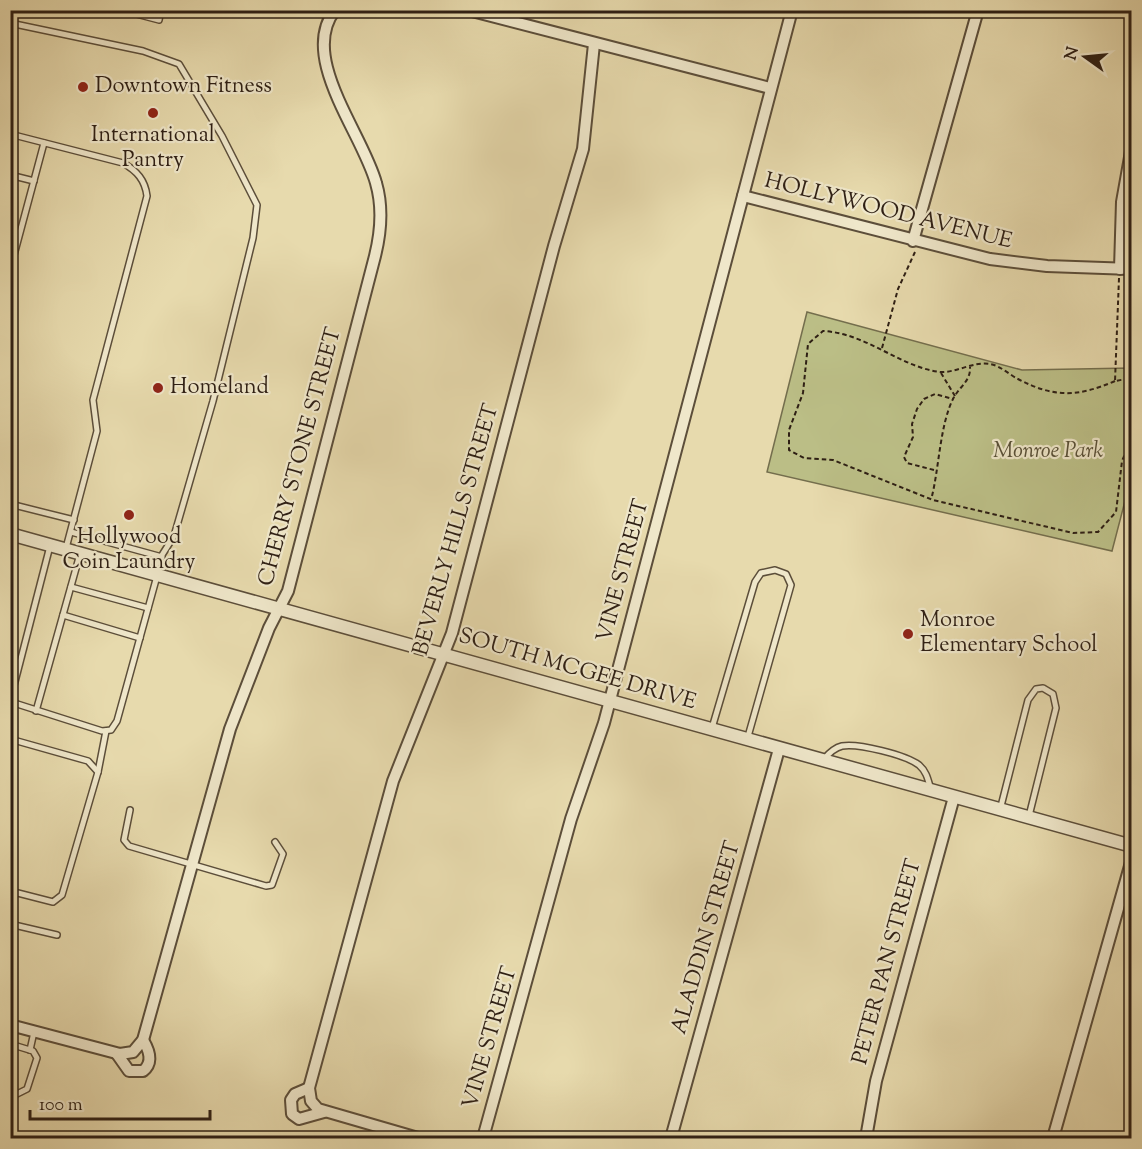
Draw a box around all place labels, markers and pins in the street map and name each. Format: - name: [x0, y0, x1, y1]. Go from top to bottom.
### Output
- place label: Downtown Fitness: [95, 71, 272, 103]
- marker: Downtown Fitness: [76, 80, 90, 94]
- marker: International Pantry: [146, 106, 160, 120]
- place label: International Pantry: [91, 120, 215, 177]
- place label: Homeland: [170, 372, 269, 404]
- marker: Homeland: [151, 381, 165, 395]
- marker: Hollywood Coin Laundry: [122, 508, 136, 522]
- place label: Hollywood Coin Laundry: [62, 522, 196, 579]
- place label: Monroe Elementary School: [920, 605, 1097, 662]
- marker: Monroe Elementary School: [901, 627, 915, 641]

